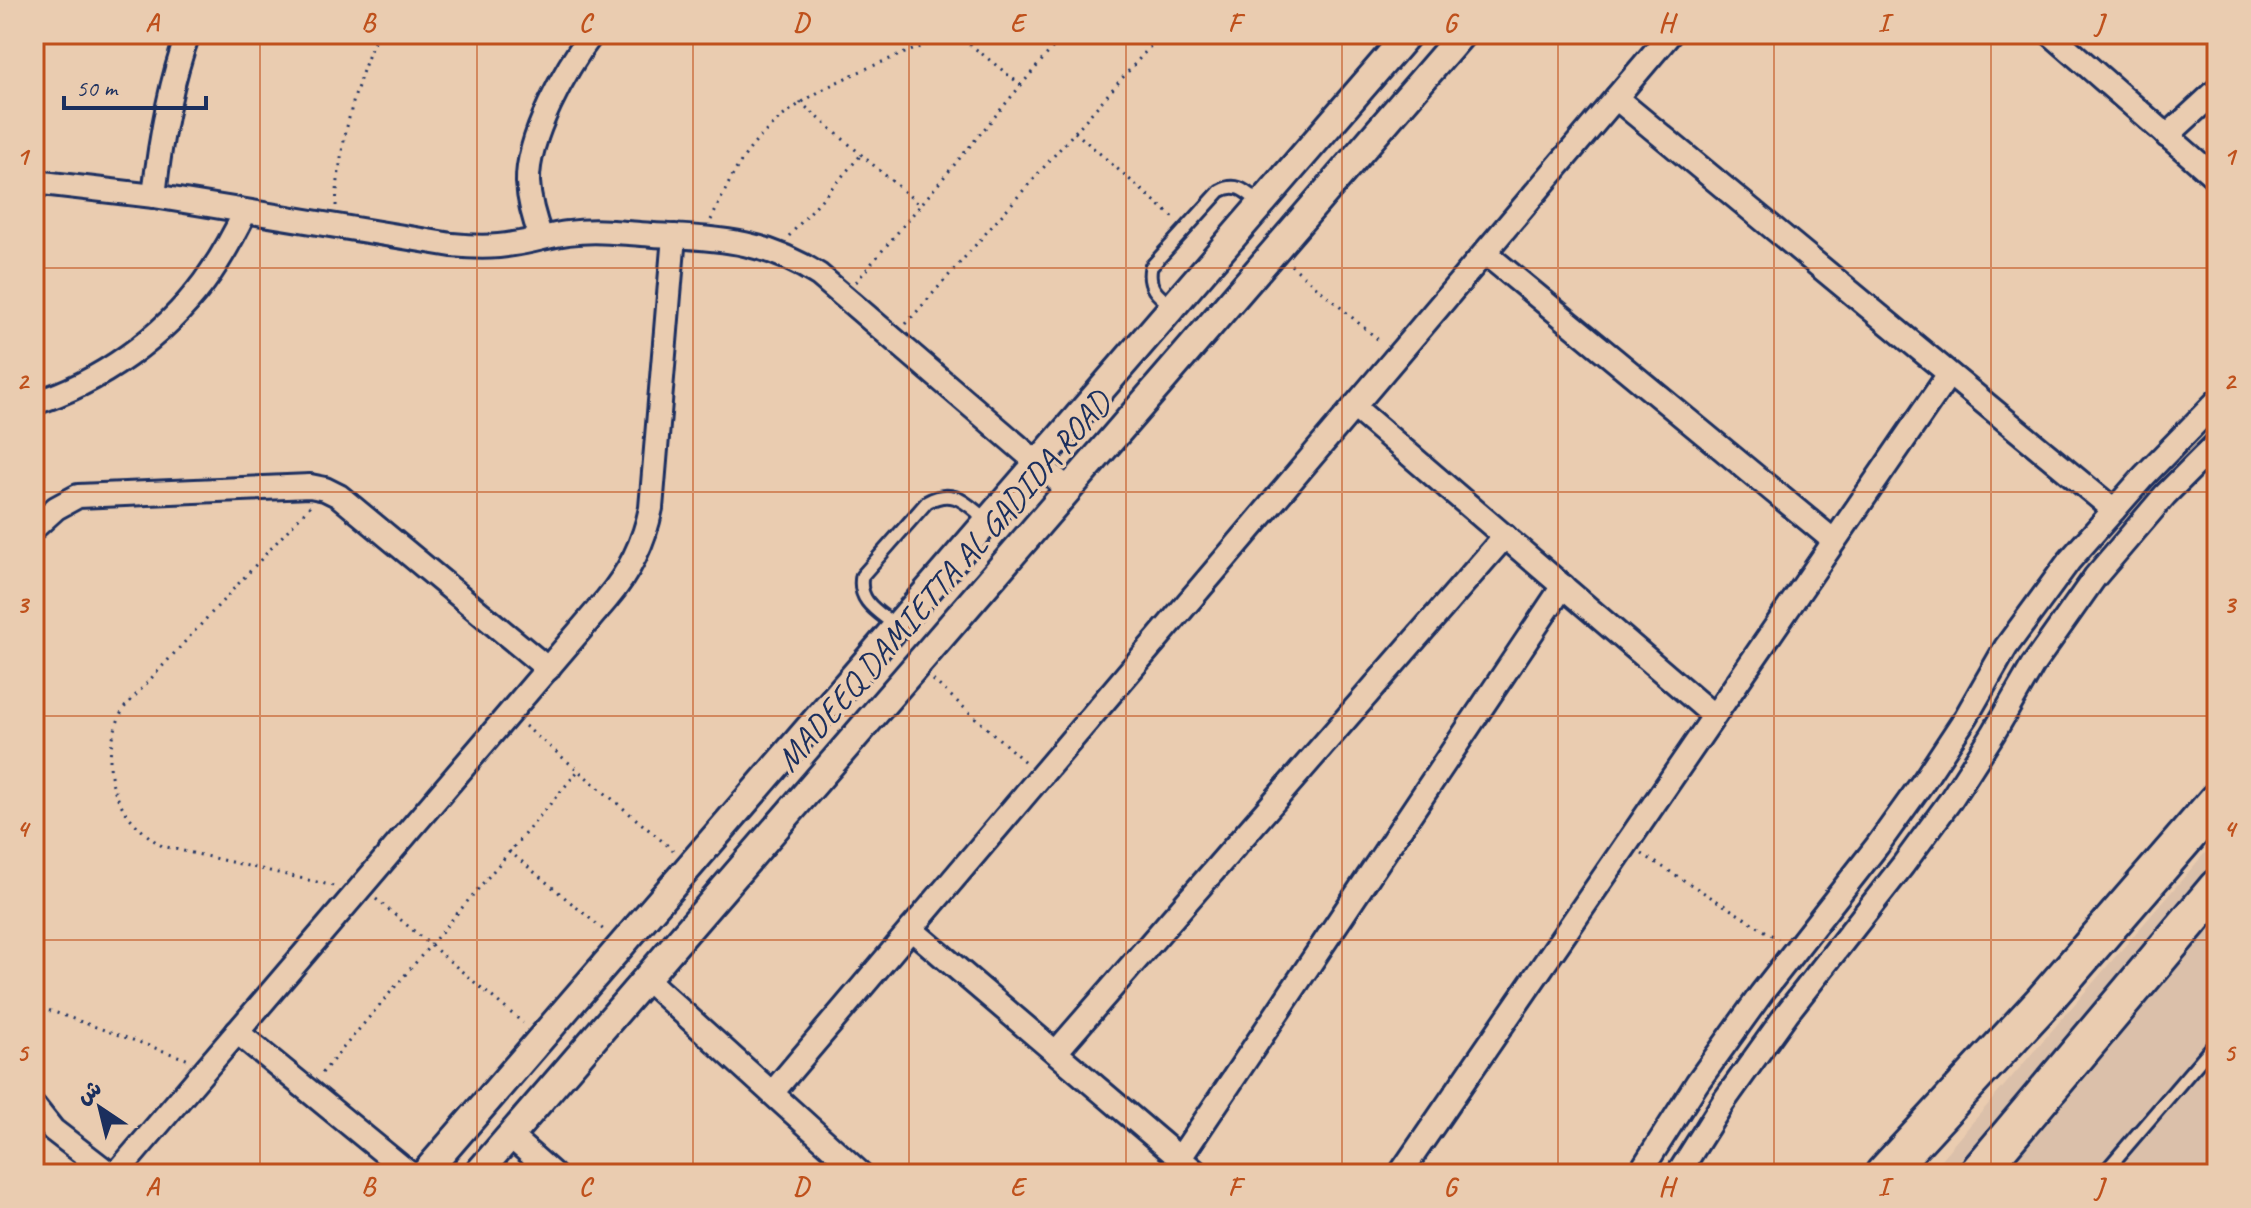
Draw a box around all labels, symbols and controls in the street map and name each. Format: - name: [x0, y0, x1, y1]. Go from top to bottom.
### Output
- text: A: [145, 6, 160, 39]
- text: B: [361, 6, 377, 39]
- text: C: [579, 6, 595, 39]
- text: D: [793, 6, 811, 39]
- text: E: [1010, 6, 1028, 39]
- text: F: [1228, 6, 1246, 39]
- text: G: [1444, 6, 1460, 39]
- text: H: [1659, 6, 1679, 39]
- text: I: [1878, 6, 1895, 39]
- text: J: [2093, 6, 2108, 39]
- scale bar: [64, 60, 206, 110]
- text: 50 m: [76, 73, 119, 103]
- text: 1: [16, 140, 31, 173]
- text: 1: [2223, 140, 2238, 173]
- text: 2: [16, 364, 30, 397]
- text: 2: [2223, 364, 2237, 397]
- street label: MADEEQ DAMIETTA AL GADIDA ROAD: [766, 380, 1122, 780]
- text: 3: [16, 588, 30, 621]
- text: 3: [2223, 588, 2237, 621]
- text: 4: [16, 812, 31, 845]
- text: 4: [2223, 812, 2238, 845]
- text: 5: [16, 1036, 30, 1069]
- text: 5: [2223, 1036, 2237, 1069]
- north arrow: [60, 1068, 140, 1148]
- text: ش: [71, 1074, 107, 1111]
- text: A: [145, 1170, 160, 1203]
- text: B: [361, 1170, 377, 1203]
- text: C: [579, 1170, 595, 1203]
- text: D: [793, 1170, 811, 1203]
- text: E: [1010, 1170, 1028, 1203]
- text: F: [1228, 1170, 1246, 1203]
- text: G: [1444, 1170, 1460, 1203]
- text: H: [1659, 1170, 1679, 1203]
- text: I: [1878, 1170, 1895, 1203]
- text: J: [2093, 1170, 2108, 1203]

